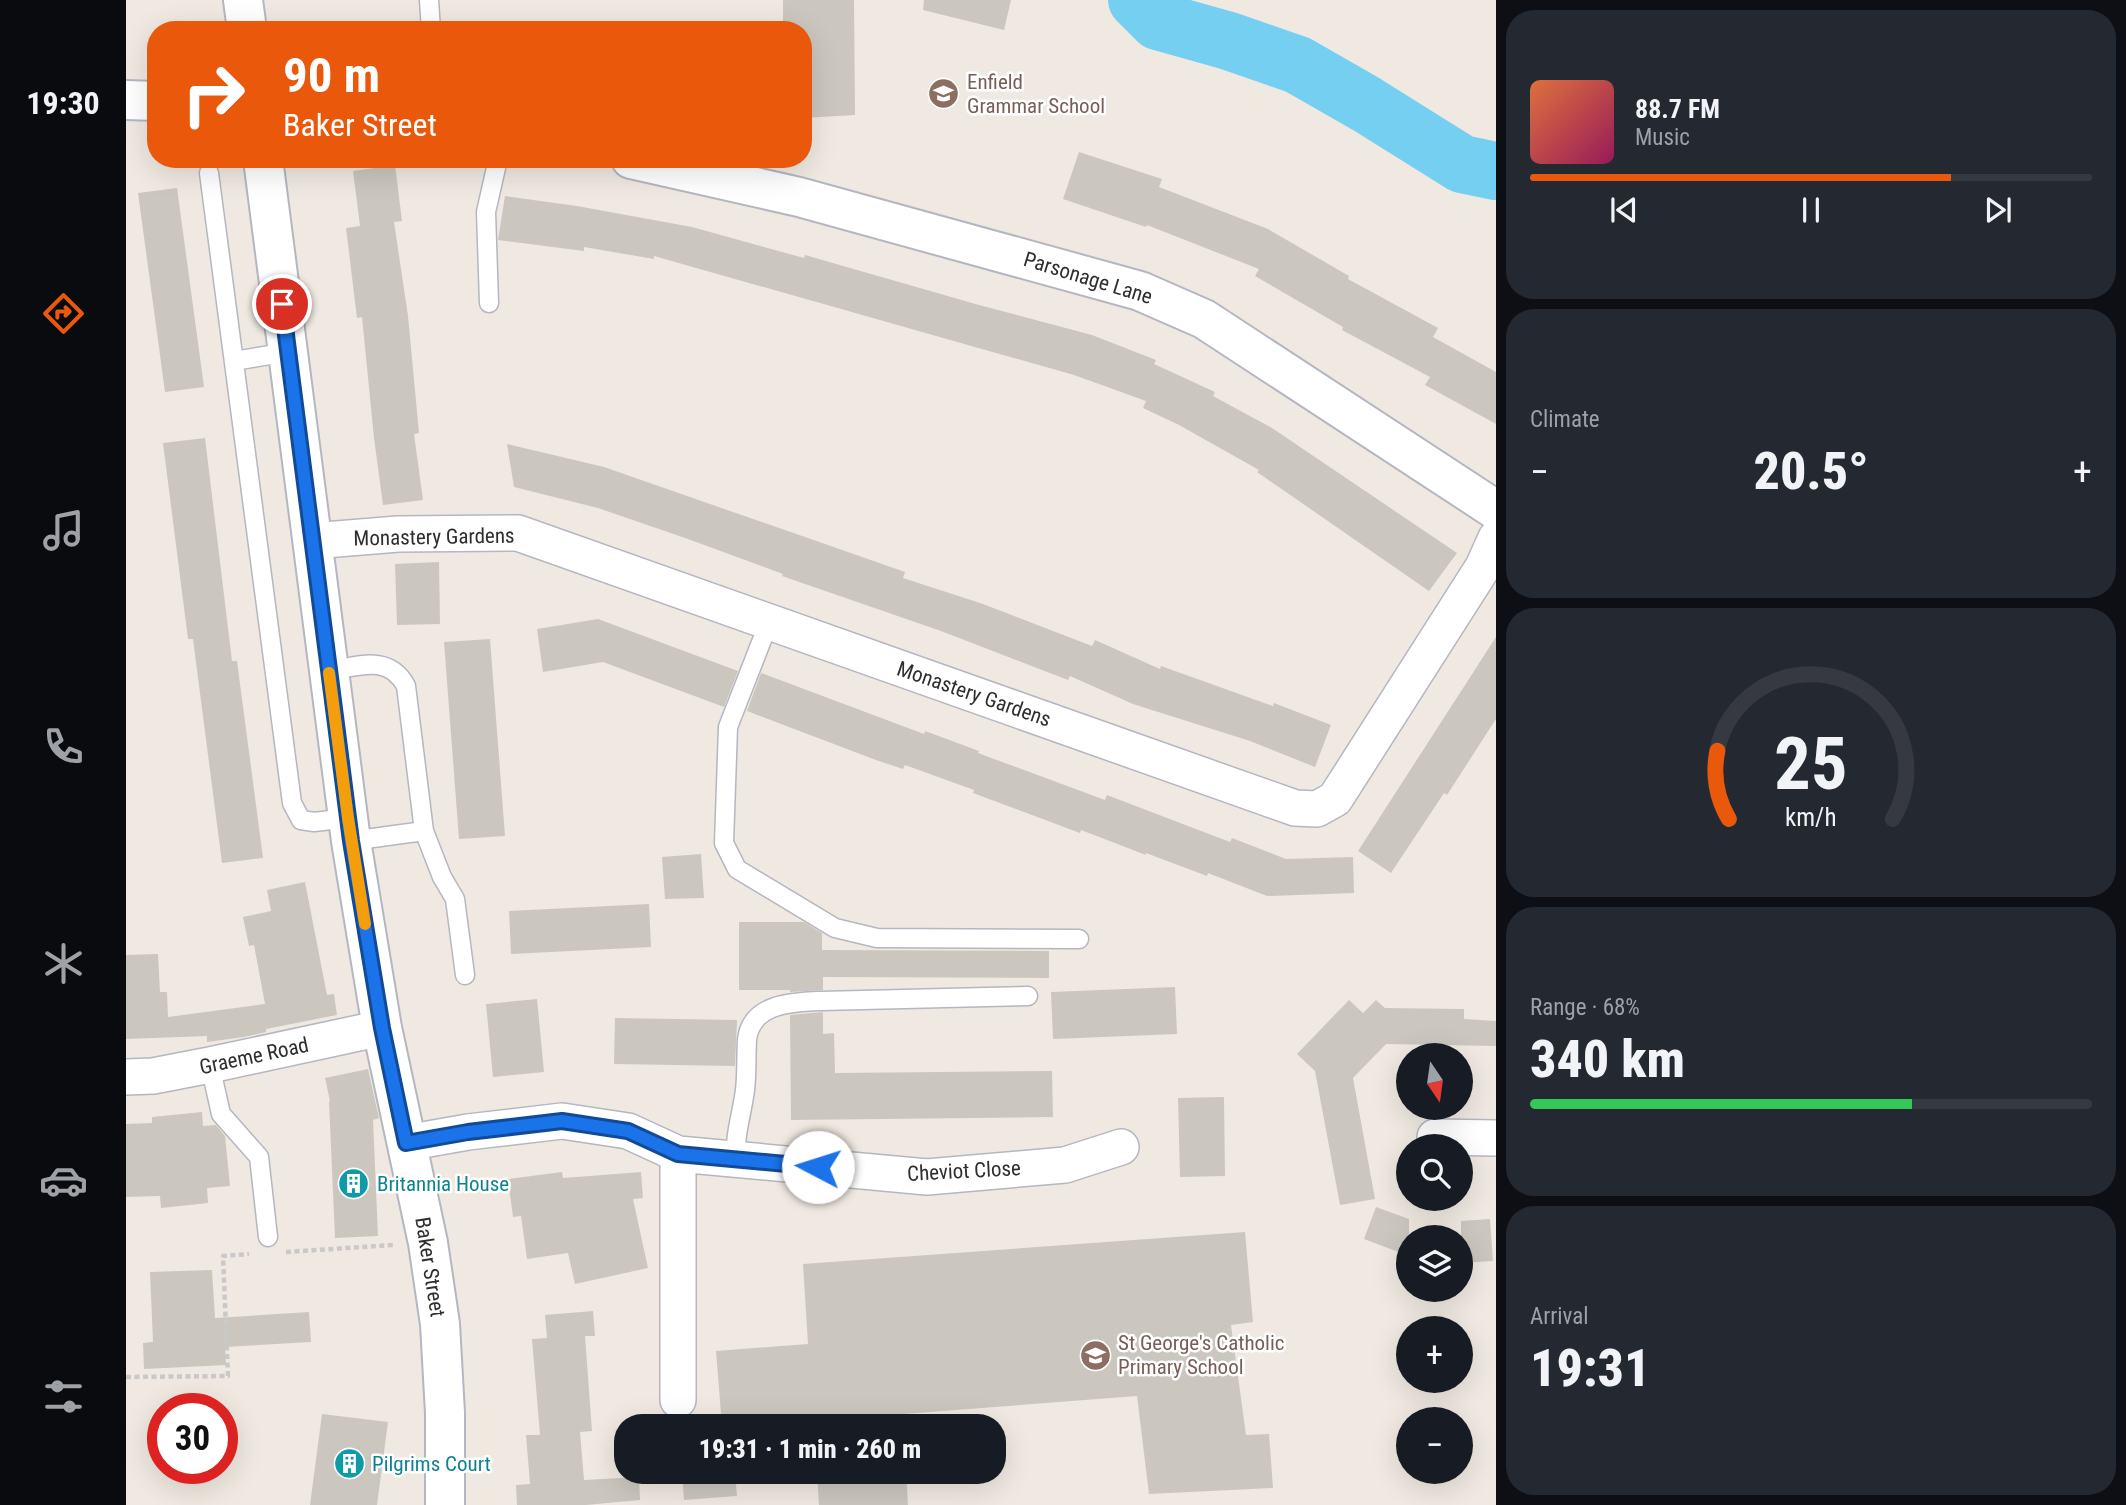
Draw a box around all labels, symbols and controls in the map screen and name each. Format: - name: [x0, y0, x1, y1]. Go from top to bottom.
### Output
- text: 90 m: [283, 47, 380, 104]
- icon: right: [168, 49, 259, 140]
- place label: Enfield Grammar School: [967, 70, 1105, 118]
- school or university icon: Enfield Grammar School: [927, 77, 961, 111]
- text: 19:30: [26, 84, 100, 122]
- text: 88.7 FM: [1635, 94, 1720, 124]
- text: Baker Street: [283, 106, 437, 144]
- text: Music: [1635, 124, 1690, 151]
- icon: previous: [1605, 191, 1643, 229]
- icon: pause: [1792, 191, 1830, 229]
- icon: next: [1979, 191, 2017, 229]
- street label: Parsonage Lane: [1021, 247, 1155, 309]
- pin: [252, 274, 312, 334]
- icon: arrive: [263, 285, 301, 323]
- icon: directions: [39, 289, 88, 338]
- text: Climate: [1530, 406, 1600, 433]
- text: 20.5°: [1753, 441, 1869, 502]
- text: −: [1530, 450, 1549, 494]
- text: +: [2073, 450, 2092, 494]
- icon: music: [39, 506, 88, 555]
- street label: Monastery Gardens: [353, 524, 515, 550]
- street label: Monastery Gardens: [894, 656, 1054, 732]
- text: 25: [1774, 721, 1848, 807]
- icon: phone: [39, 722, 88, 771]
- text: km/h: [1785, 802, 1837, 831]
- icon: climate: [39, 939, 88, 988]
- text: Range · 68%: [1530, 994, 1640, 1021]
- text: 340 km: [1530, 1029, 1685, 1090]
- street label: Graeme Road: [197, 1033, 311, 1079]
- north arrow: [1396, 1043, 1474, 1120]
- map controls: [1396, 1043, 1473, 1484]
- position arrow: [781, 1130, 855, 1204]
- button: search: [1396, 1134, 1473, 1211]
- icon: car: [39, 1156, 88, 1205]
- street label: Cheviot Close: [907, 1156, 1022, 1186]
- building icon: Britannia House: [337, 1167, 371, 1201]
- place label: Britannia House: [377, 1172, 509, 1196]
- street label: Baker Street: [410, 1215, 450, 1319]
- button: layers: [1396, 1225, 1473, 1302]
- text: Arrival: [1530, 1303, 1589, 1330]
- button: +: [1396, 1316, 1473, 1393]
- place label: St George's Catholic Primary School: [1118, 1331, 1284, 1379]
- school or university icon: St George's Catholic Primary School: [1078, 1338, 1112, 1372]
- text: 19:31: [1530, 1338, 1650, 1399]
- icon: filters: [39, 1372, 88, 1421]
- speed limit sign: 30: [147, 1393, 238, 1484]
- button: −: [1396, 1407, 1473, 1484]
- text: 19:31 · 1 min · 260 m: [699, 1434, 921, 1464]
- building icon: Pilgrims Court: [332, 1447, 366, 1481]
- place label: Pilgrims Court: [372, 1452, 491, 1476]

